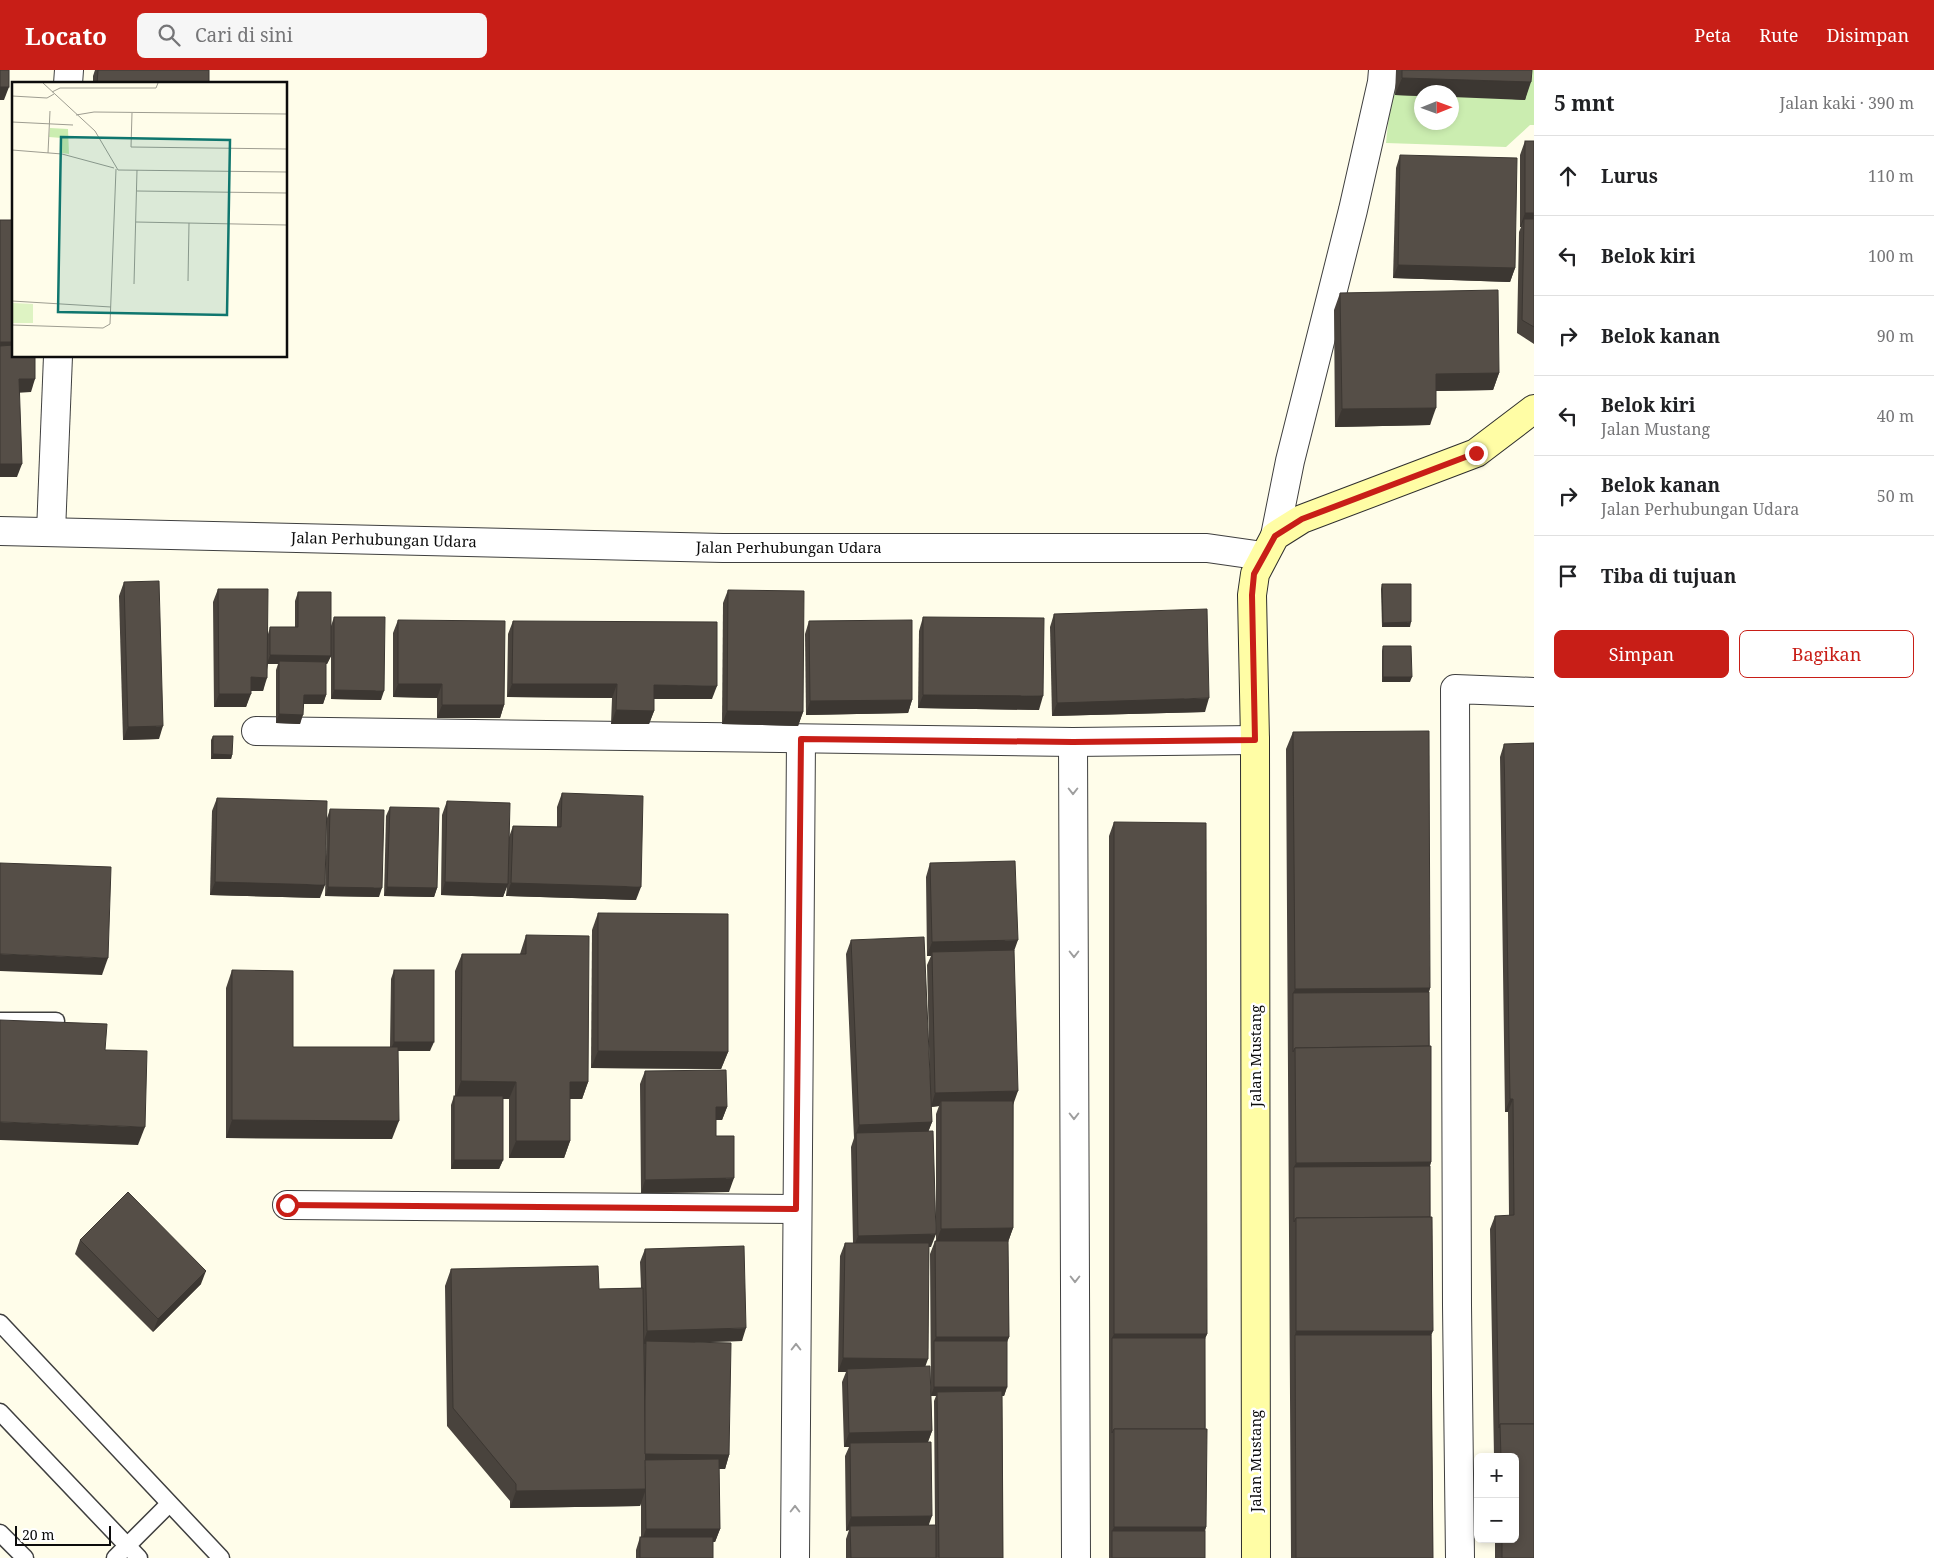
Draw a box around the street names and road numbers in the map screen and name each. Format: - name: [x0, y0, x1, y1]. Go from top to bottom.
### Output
- street label: Jalan Perhubungan Udara: [290, 527, 477, 551]
- street label: Jalan Perhubungan Udara: [695, 536, 882, 557]
- street label: Jalan Mustang: [1245, 1005, 1265, 1108]
- street label: Jalan Mustang: [1245, 1410, 1265, 1513]

